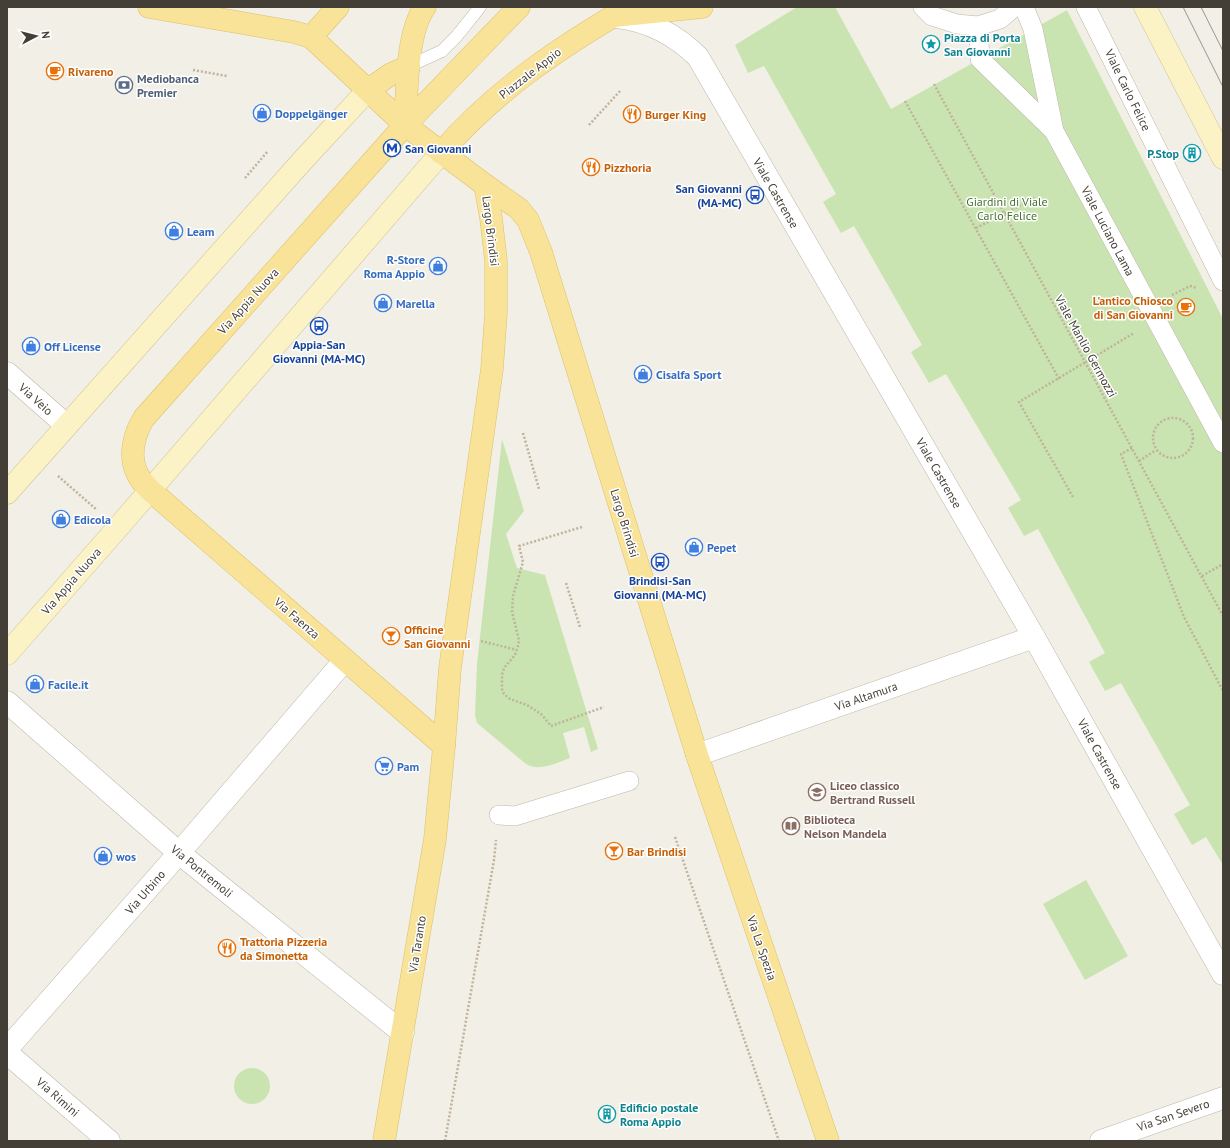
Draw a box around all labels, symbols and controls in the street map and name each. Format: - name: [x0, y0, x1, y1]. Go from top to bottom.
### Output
- north arrow: [16, 16, 56, 56]
- text: N: [39, 30, 53, 39]
- place label: Piazza di Porta San Giovanni: [944, 30, 1020, 59]
- place icon: Piazza di Porta San Giovanni: [921, 34, 941, 54]
- street label: Piazzale Appio: [496, 44, 564, 102]
- street label: Viale Carlo Felice: [1101, 46, 1154, 133]
- cafe icon: Rivareno: [45, 61, 65, 81]
- place label: Rivareno: [68, 64, 114, 79]
- place label: Mediobanca Premier: [137, 71, 199, 100]
- bank icon: Mediobanca Premier: [114, 75, 134, 95]
- shop icon: Doppelgänger: [252, 103, 272, 123]
- restaurant icon: Burger King: [622, 104, 642, 124]
- place label: Doppelgänger: [275, 106, 348, 121]
- place label: Burger King: [645, 107, 706, 122]
- metro station icon: San Giovanni: [382, 138, 402, 158]
- place label: San Giovanni: [405, 141, 472, 156]
- building icon: P.Stop: [1182, 143, 1202, 163]
- place label: P.Stop: [1147, 146, 1180, 161]
- street label: Viale Castrense: [749, 154, 802, 231]
- restaurant icon: Pizzhoria: [581, 157, 601, 177]
- place label: Pizzhoria: [604, 160, 652, 175]
- place label: San Giovanni (MA-MC): [675, 181, 742, 210]
- street label: Viale Luciano Lama: [1078, 183, 1138, 279]
- bus stop icon: San Giovanni (MA-MC): [745, 185, 765, 205]
- park label: Giardini di Viale Carlo Felice: [966, 194, 1048, 223]
- street label: Largo Brindisi: [479, 195, 503, 267]
- shop icon: Leam: [164, 221, 184, 241]
- place label: Leam: [187, 224, 215, 239]
- place label: R-Store Roma Appio: [364, 252, 426, 281]
- shop icon: R-Store Roma Appio: [428, 256, 448, 276]
- street label: Via Appia Nuova: [214, 265, 282, 338]
- street label: Viale Manlio Germozzi: [1051, 291, 1120, 400]
- shop icon: Marella: [373, 293, 393, 313]
- place label: L'antico Chiosco di San Giovanni: [1093, 293, 1174, 322]
- place label: Marella: [396, 296, 435, 311]
- cafe icon: L'antico Chiosco di San Giovanni: [1176, 297, 1196, 317]
- bus stop icon: Appia-San Giovanni (MA-MC): [309, 316, 329, 336]
- shop icon: Off License: [21, 336, 41, 356]
- place label: Appia-San Giovanni (MA-MC): [273, 337, 365, 366]
- place label: Off License: [44, 339, 101, 354]
- shop icon: Cisalfa Sport: [633, 364, 653, 384]
- place label: Cisalfa Sport: [656, 367, 722, 382]
- street label: Via Veio: [15, 379, 56, 418]
- street label: Viale Castrense: [912, 434, 965, 511]
- street label: Largo Brindisi: [607, 487, 643, 559]
- shop icon: Edicola: [51, 509, 71, 529]
- place label: Edicola: [74, 512, 111, 527]
- shop icon: Pepet: [684, 537, 704, 557]
- place label: Pepet: [707, 540, 737, 555]
- street label: Via Appia Nuova: [37, 544, 104, 618]
- bus stop icon: Brindisi-San Giovanni (MA-MC): [650, 552, 670, 572]
- place label: Brindisi-San Giovanni (MA-MC): [614, 573, 706, 602]
- street label: Via Faenza: [270, 594, 323, 642]
- place label: Officine San Giovanni: [404, 622, 471, 651]
- bar icon: Officine San Giovanni: [381, 626, 401, 646]
- shop icon: Facile.it: [25, 674, 45, 694]
- place label: Facile.it: [48, 677, 89, 692]
- street label: Via Altamura: [832, 678, 899, 714]
- street label: Viale Castrense: [1074, 715, 1126, 792]
- supermarket icon: Pam: [374, 756, 394, 776]
- place label: Pam: [397, 759, 419, 774]
- place label: Liceo classico Bertrand Russell: [830, 778, 916, 807]
- school or university icon: Liceo classico Bertrand Russell: [807, 782, 827, 802]
- place label: Biblioteca Nelson Mandela: [804, 812, 887, 841]
- library icon: Biblioteca Nelson Mandela: [781, 816, 801, 836]
- street label: Via Pontremoli: [167, 841, 236, 901]
- bar icon: Bar Brindisi: [604, 841, 624, 861]
- place label: Bar Brindisi: [627, 844, 686, 859]
- shop icon: wos: [93, 846, 113, 866]
- place label: wos: [115, 849, 136, 864]
- street label: Via Urbino: [121, 867, 168, 918]
- street label: Via La Spezia: [744, 913, 780, 982]
- street label: Via Taranto: [405, 915, 429, 974]
- place label: Trattoria Pizzeria da Simonetta: [240, 934, 327, 963]
- restaurant icon: Trattoria Pizzeria da Simonetta: [217, 938, 237, 958]
- street label: Via Rimini: [33, 1074, 83, 1120]
- street label: Via San Severo: [1134, 1096, 1211, 1135]
- place label: Edificio postale Roma Appio: [620, 1100, 698, 1129]
- building icon: Edificio postale Roma Appio: [597, 1104, 617, 1124]

